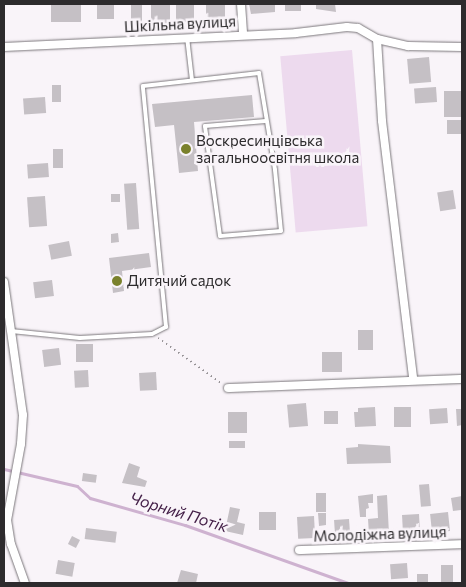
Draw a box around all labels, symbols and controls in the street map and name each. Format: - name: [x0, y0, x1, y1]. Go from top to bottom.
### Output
- street label: Шкільна вулиця: [124, 12, 236, 36]
- place label: Воскресинцівська загальноосвітня школа: [196, 131, 359, 166]
- marker: Воскресинцівська загальноосвітня школа: [180, 143, 192, 155]
- place label: Дитячий садок: [127, 272, 231, 290]
- marker: Дитячий садок: [111, 275, 123, 287]
- water label: Чорний Потік: [128, 488, 230, 536]
- street label: Молодіжна вулиця: [313, 523, 447, 545]

